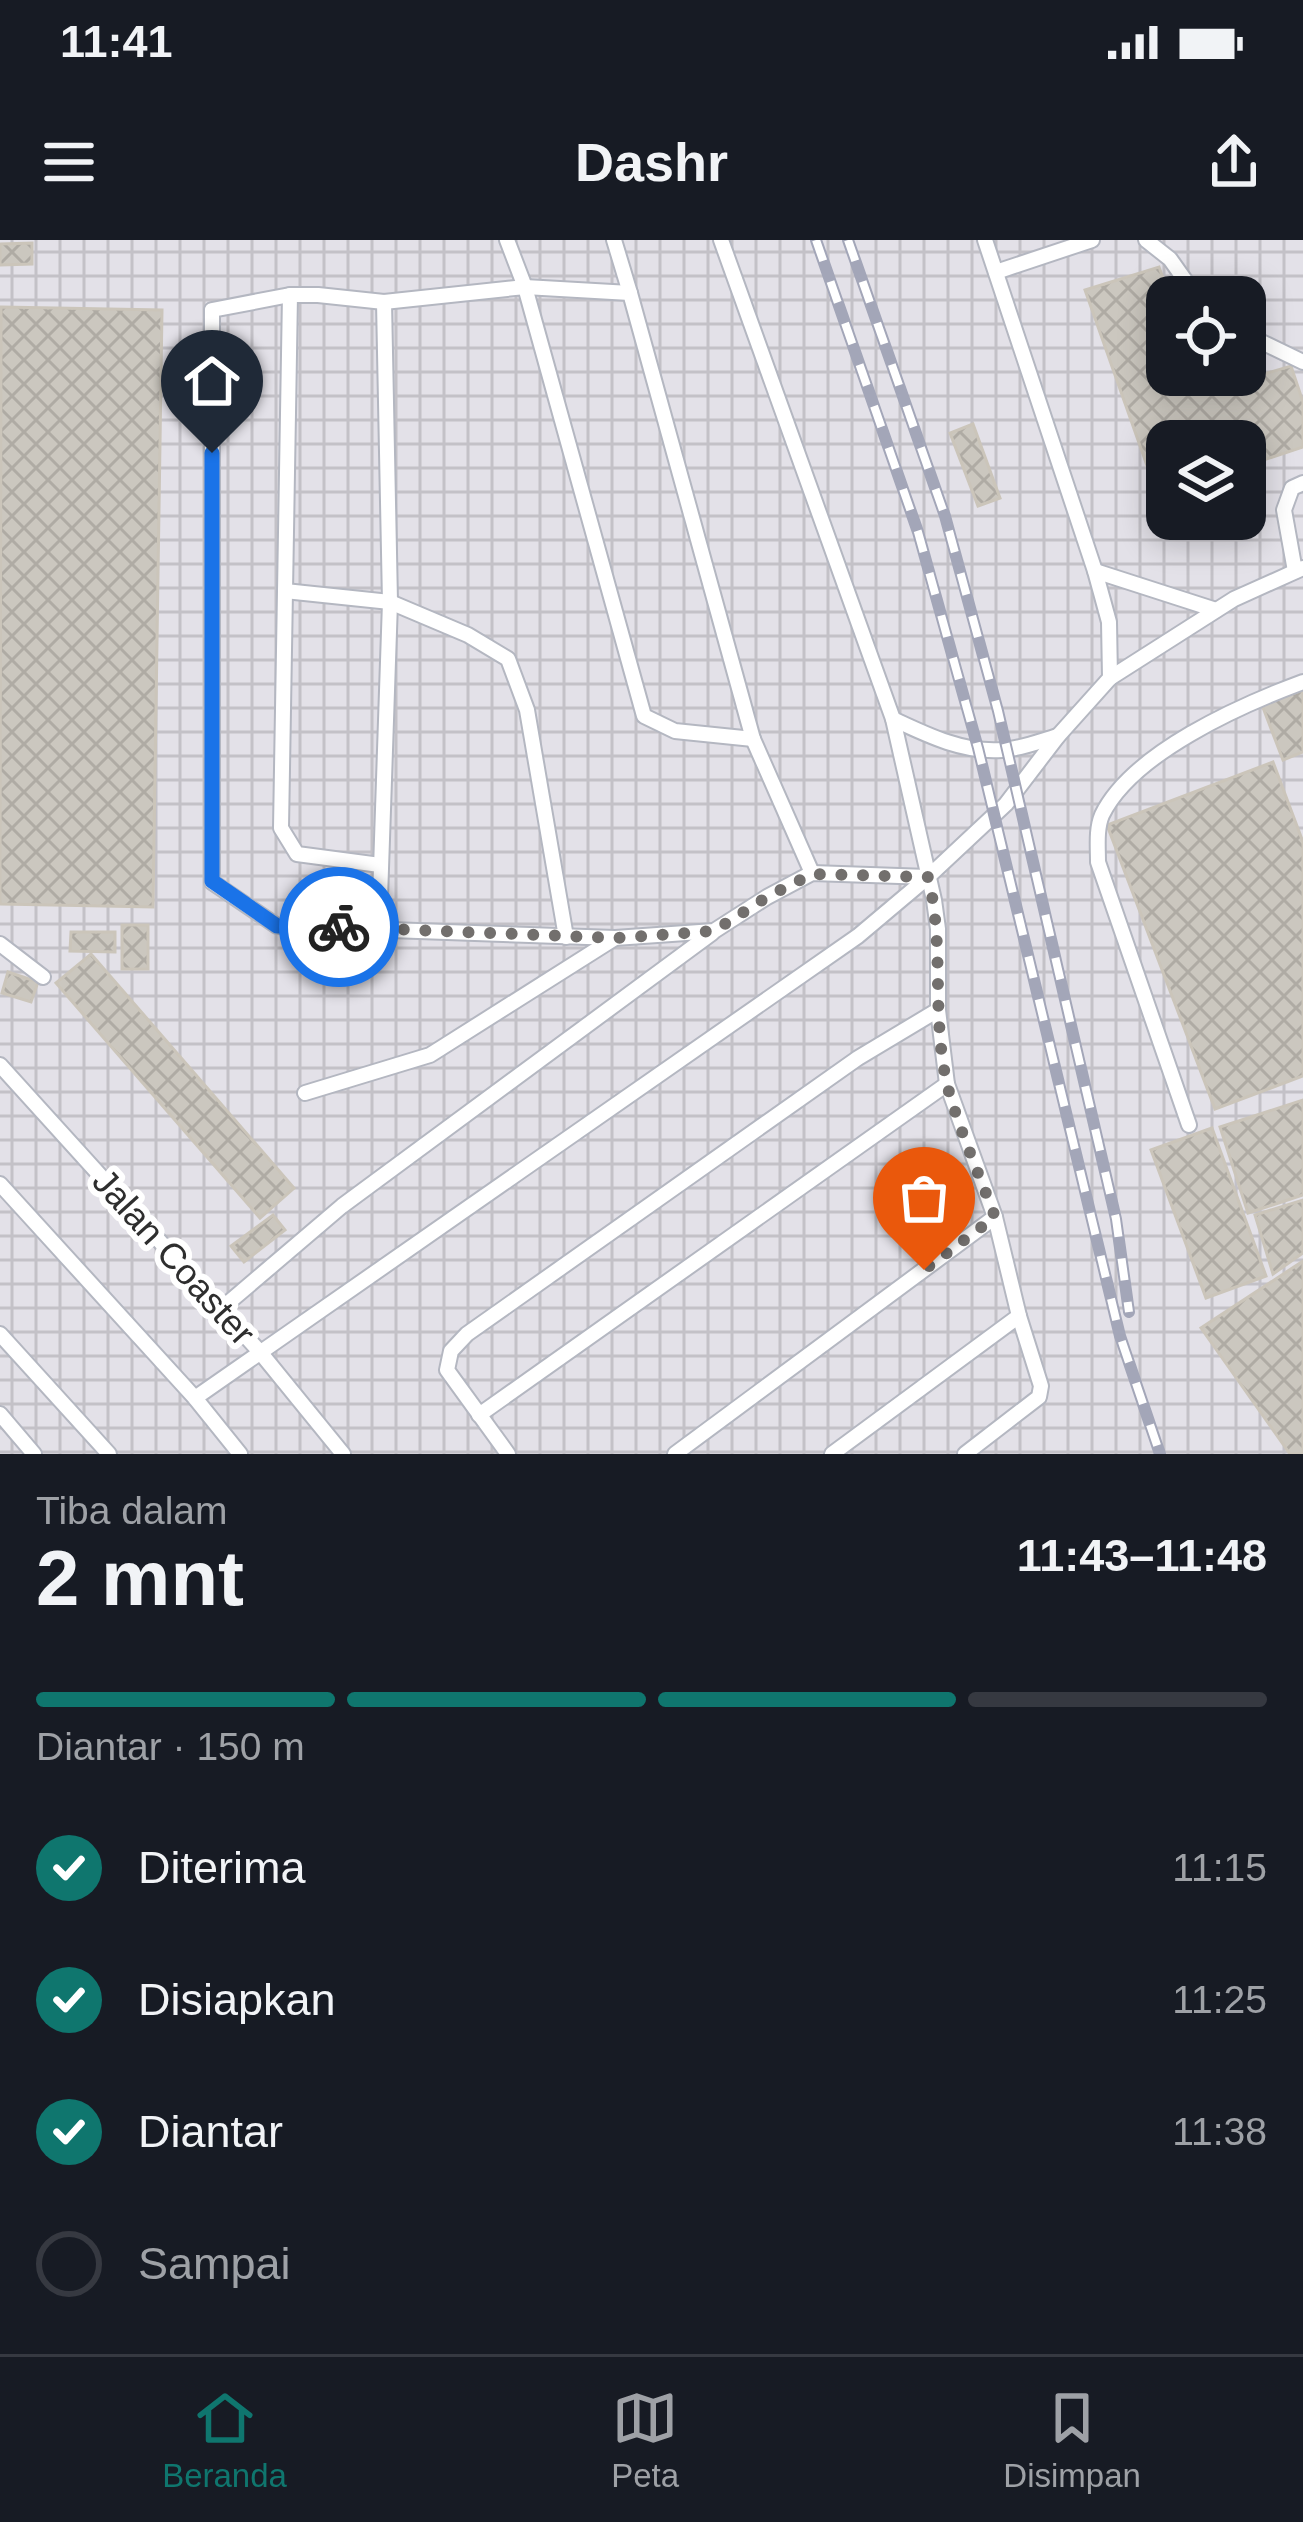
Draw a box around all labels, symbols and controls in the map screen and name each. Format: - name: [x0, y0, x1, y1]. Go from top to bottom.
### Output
- text: 11:41: [60, 16, 173, 67]
- icon: menu: [36, 129, 102, 195]
- icon: share: [1201, 129, 1267, 195]
- text: Dashr: [575, 132, 728, 192]
- map controls: [1146, 276, 1266, 540]
- button: locate: [1146, 276, 1266, 396]
- pin: [161, 330, 263, 453]
- icon: home: [179, 348, 245, 414]
- button: layers: [1146, 420, 1266, 540]
- courier: [279, 867, 399, 987]
- icon: bike: [306, 894, 372, 960]
- pin: [873, 1147, 975, 1270]
- street label: Jalan Coaster: [84, 1161, 264, 1353]
- icon: bag: [891, 1165, 957, 1231]
- text: Tiba dalam: [36, 1489, 227, 1532]
- text: 11:43–11:48: [1017, 1530, 1267, 1581]
- text: 2 mnt: [36, 1534, 244, 1622]
- text: Diantar · 150 m: [36, 1725, 305, 1768]
- icon: check: [36, 1835, 102, 1901]
- text: Diterima: [138, 1842, 306, 1893]
- text: 11:15: [1172, 1846, 1267, 1889]
- icon: check: [36, 1967, 102, 2033]
- text: Disiapkan: [138, 1974, 336, 2025]
- text: 11:25: [1172, 1978, 1267, 2021]
- icon: check: [36, 2099, 102, 2165]
- text: Diantar: [138, 2106, 283, 2157]
- text: 11:38: [1172, 2110, 1267, 2153]
- text: Sampai: [138, 2238, 291, 2289]
- tab: Beranda: [162, 2385, 287, 2495]
- tab: Peta: [611, 2385, 679, 2495]
- tab: Disimpan: [1003, 2385, 1141, 2495]

